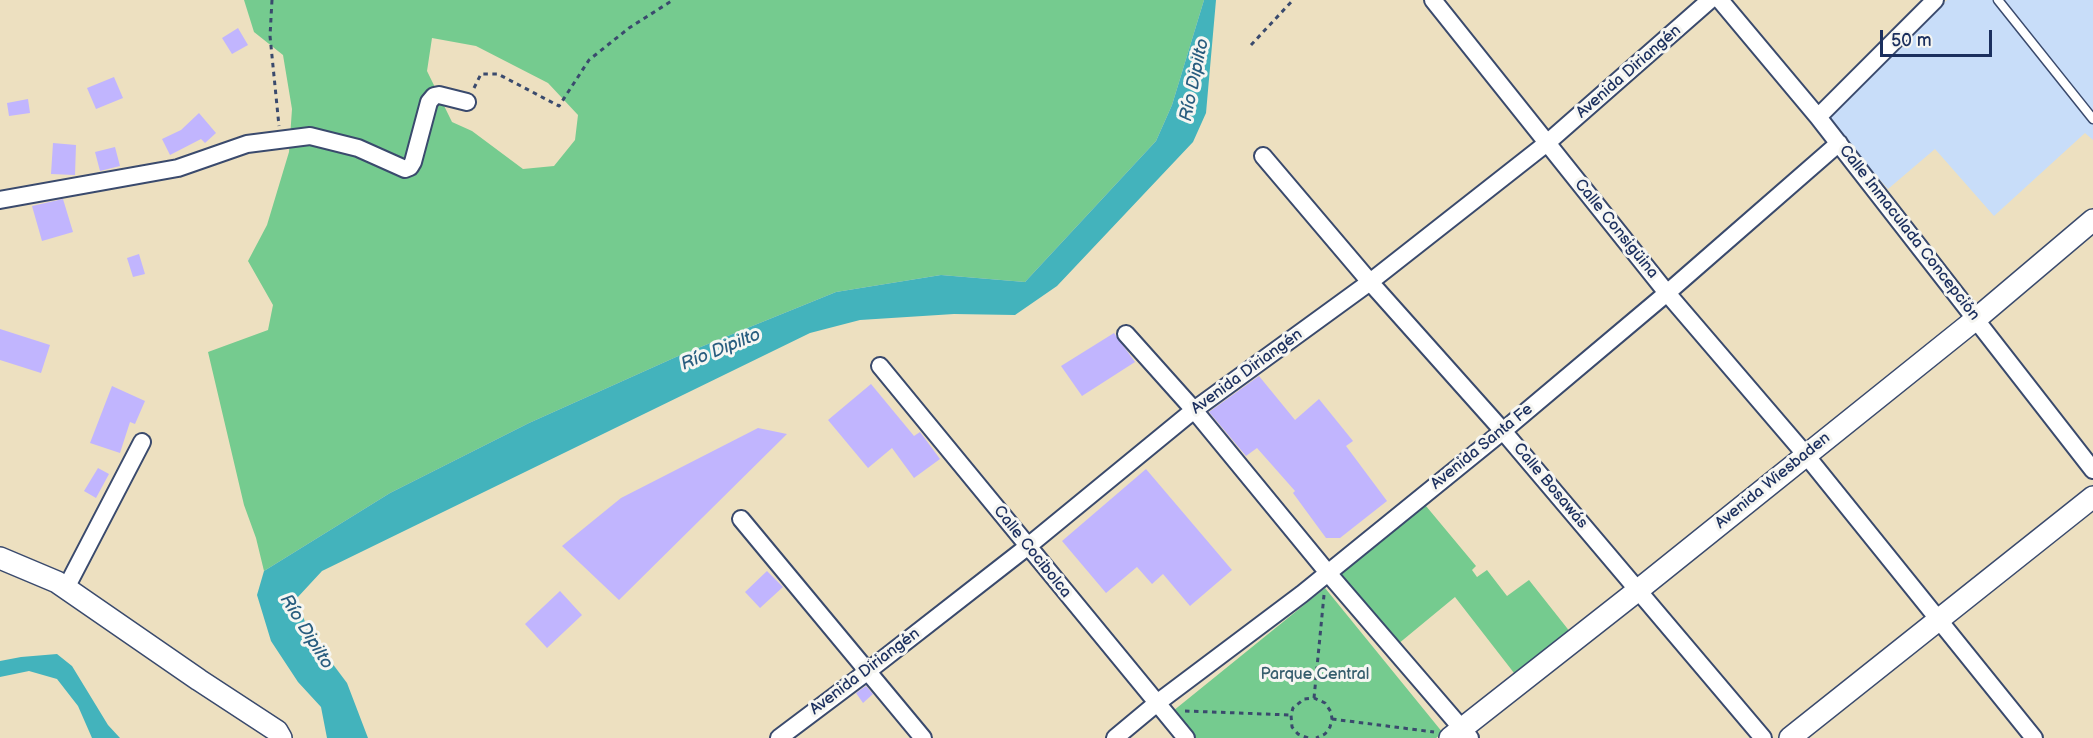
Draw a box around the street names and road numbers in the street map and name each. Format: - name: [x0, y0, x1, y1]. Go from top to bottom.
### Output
- street label: Avenida Diriangén: [1573, 21, 1685, 123]
- street label: Calle Inmaculada Concepción: [1835, 142, 1983, 324]
- street label: Calle Consigüina: [1570, 175, 1662, 283]
- street label: Avenida Diriangén: [1188, 325, 1306, 419]
- street label: Avenida Santa Fe: [1427, 400, 1537, 494]
- street label: Avenida Wiesbaden: [1712, 429, 1834, 533]
- street label: Calle Bosawás: [1509, 439, 1591, 533]
- street label: Calle Cocibolca: [989, 502, 1075, 602]
- street label: Avenida Diriangén: [806, 624, 924, 720]

